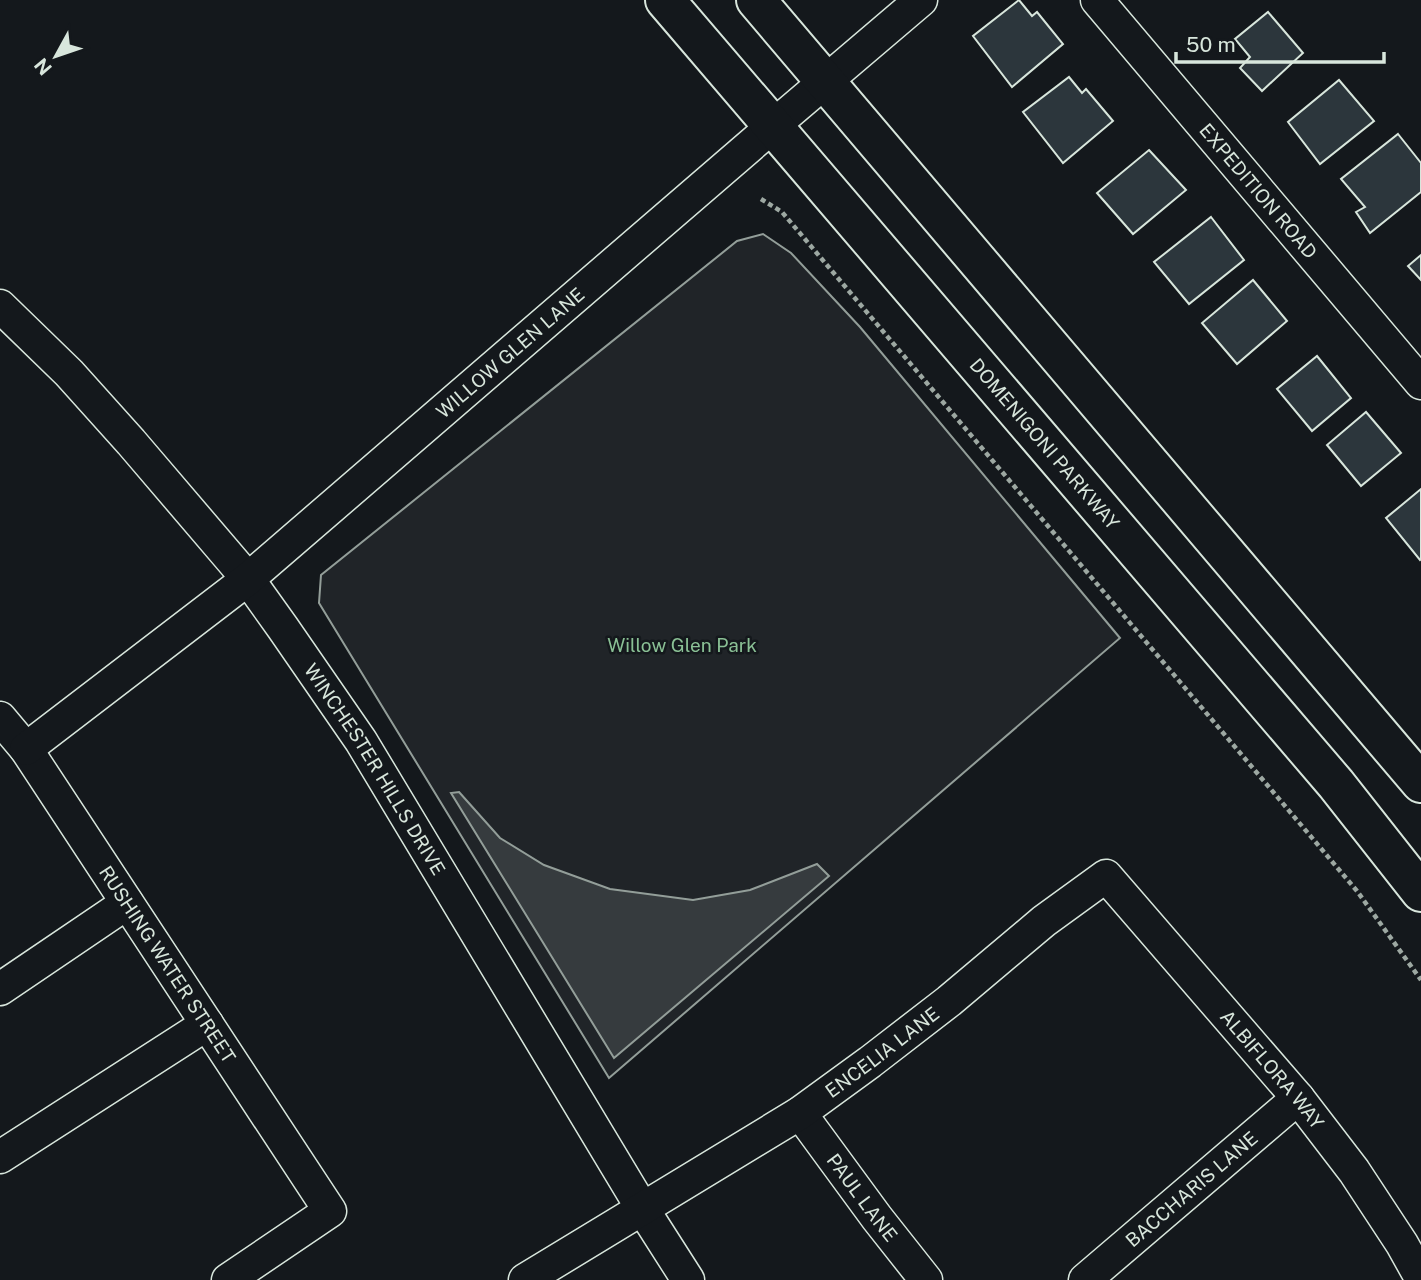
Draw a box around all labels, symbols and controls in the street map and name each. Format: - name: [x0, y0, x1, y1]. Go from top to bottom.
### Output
- north arrow: [21, 21, 91, 91]
- scale bar: [1176, 21, 1384, 65]
- text: 50 m: [1186, 32, 1236, 57]
- text: N: [30, 54, 56, 80]
- street label: EXPEDITION ROAD: [1195, 119, 1322, 263]
- street label: WILLOW GLEN LANE: [432, 283, 589, 423]
- street label: DOMENIGONI PARKWAY: [966, 354, 1124, 534]
- park label: Willow Glen Park: [607, 634, 757, 656]
- street label: WINCHESTER HILLS DRIVE: [300, 659, 450, 879]
- street label: RUSHING WATER STREET: [95, 861, 240, 1067]
- street label: ENCELIA LANE: [821, 1002, 943, 1102]
- street label: ALBIFLORA WAY: [1216, 1005, 1329, 1134]
- street label: BACCHARIS LANE: [1121, 1127, 1262, 1251]
- street label: PAUL LANE: [823, 1149, 902, 1246]

